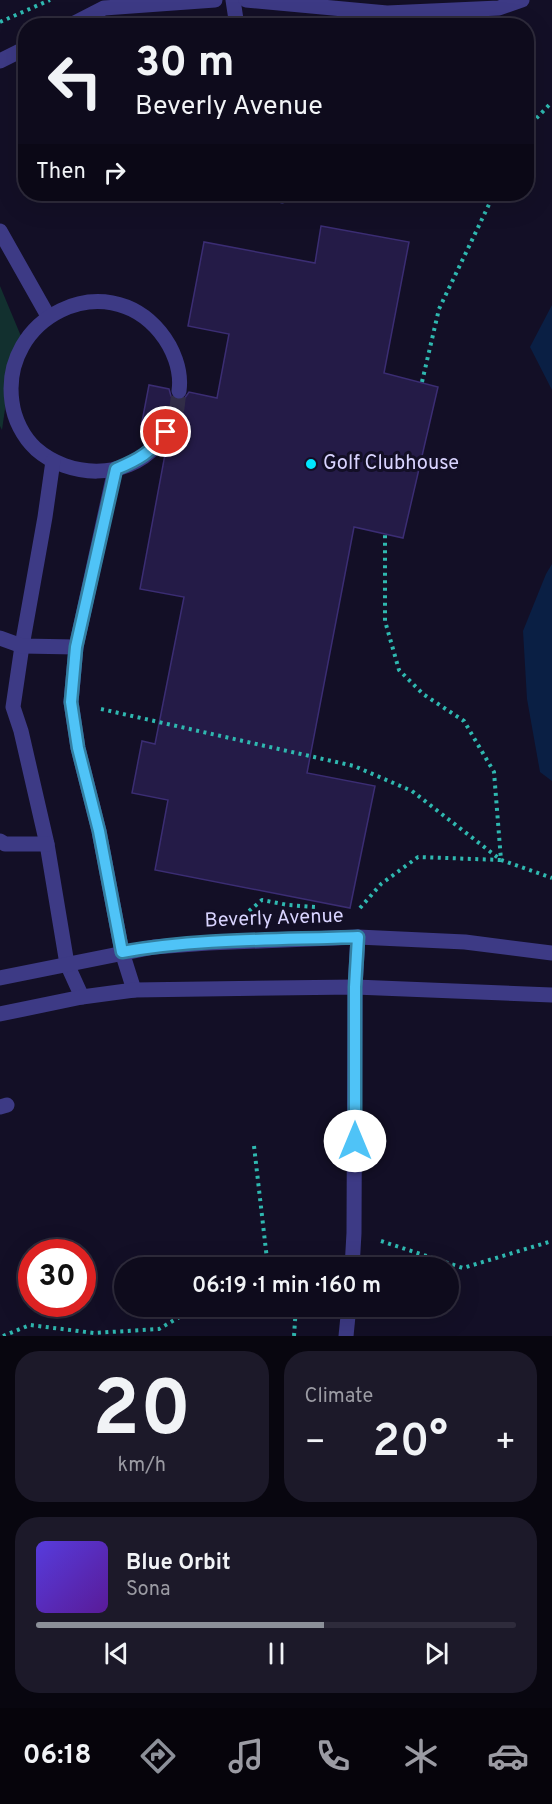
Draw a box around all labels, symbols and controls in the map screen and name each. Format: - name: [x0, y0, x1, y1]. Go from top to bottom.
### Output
- text: 30 m: [135, 38, 234, 91]
- icon: left: [36, 42, 114, 120]
- text: Beverly Avenue: [135, 90, 323, 124]
- icon: right: [98, 156, 131, 189]
- text: Then: [36, 159, 86, 186]
- pin: [140, 406, 191, 457]
- icon: arrive: [149, 415, 182, 448]
- place label: Golf Clubhouse: [323, 451, 459, 477]
- marker: Golf Clubhouse: [304, 457, 318, 471]
- street label: Beverly Avenue: [204, 904, 344, 934]
- position arrow: [323, 1109, 387, 1173]
- speed limit sign: 30: [18, 1239, 96, 1317]
- text: 06:19 · 1 min · 160 m: [192, 1273, 381, 1300]
- text: 20: [92, 1364, 191, 1463]
- text: Climate: [305, 1384, 373, 1410]
- text: 20°: [372, 1415, 448, 1472]
- text: −: [305, 1423, 326, 1465]
- text: +: [495, 1423, 516, 1465]
- text: km/h: [117, 1453, 166, 1479]
- text: Blue Orbit: [126, 1550, 231, 1577]
- text: Sona: [126, 1577, 171, 1603]
- icon: previous: [100, 1637, 133, 1670]
- icon: pause: [260, 1637, 293, 1670]
- icon: next: [420, 1637, 453, 1670]
- icon: directions: [137, 1735, 179, 1777]
- icon: music: [225, 1735, 267, 1777]
- icon: phone: [312, 1735, 354, 1777]
- icon: climate: [400, 1735, 442, 1777]
- icon: car: [487, 1735, 529, 1777]
- text: 06:18: [23, 1739, 91, 1773]

